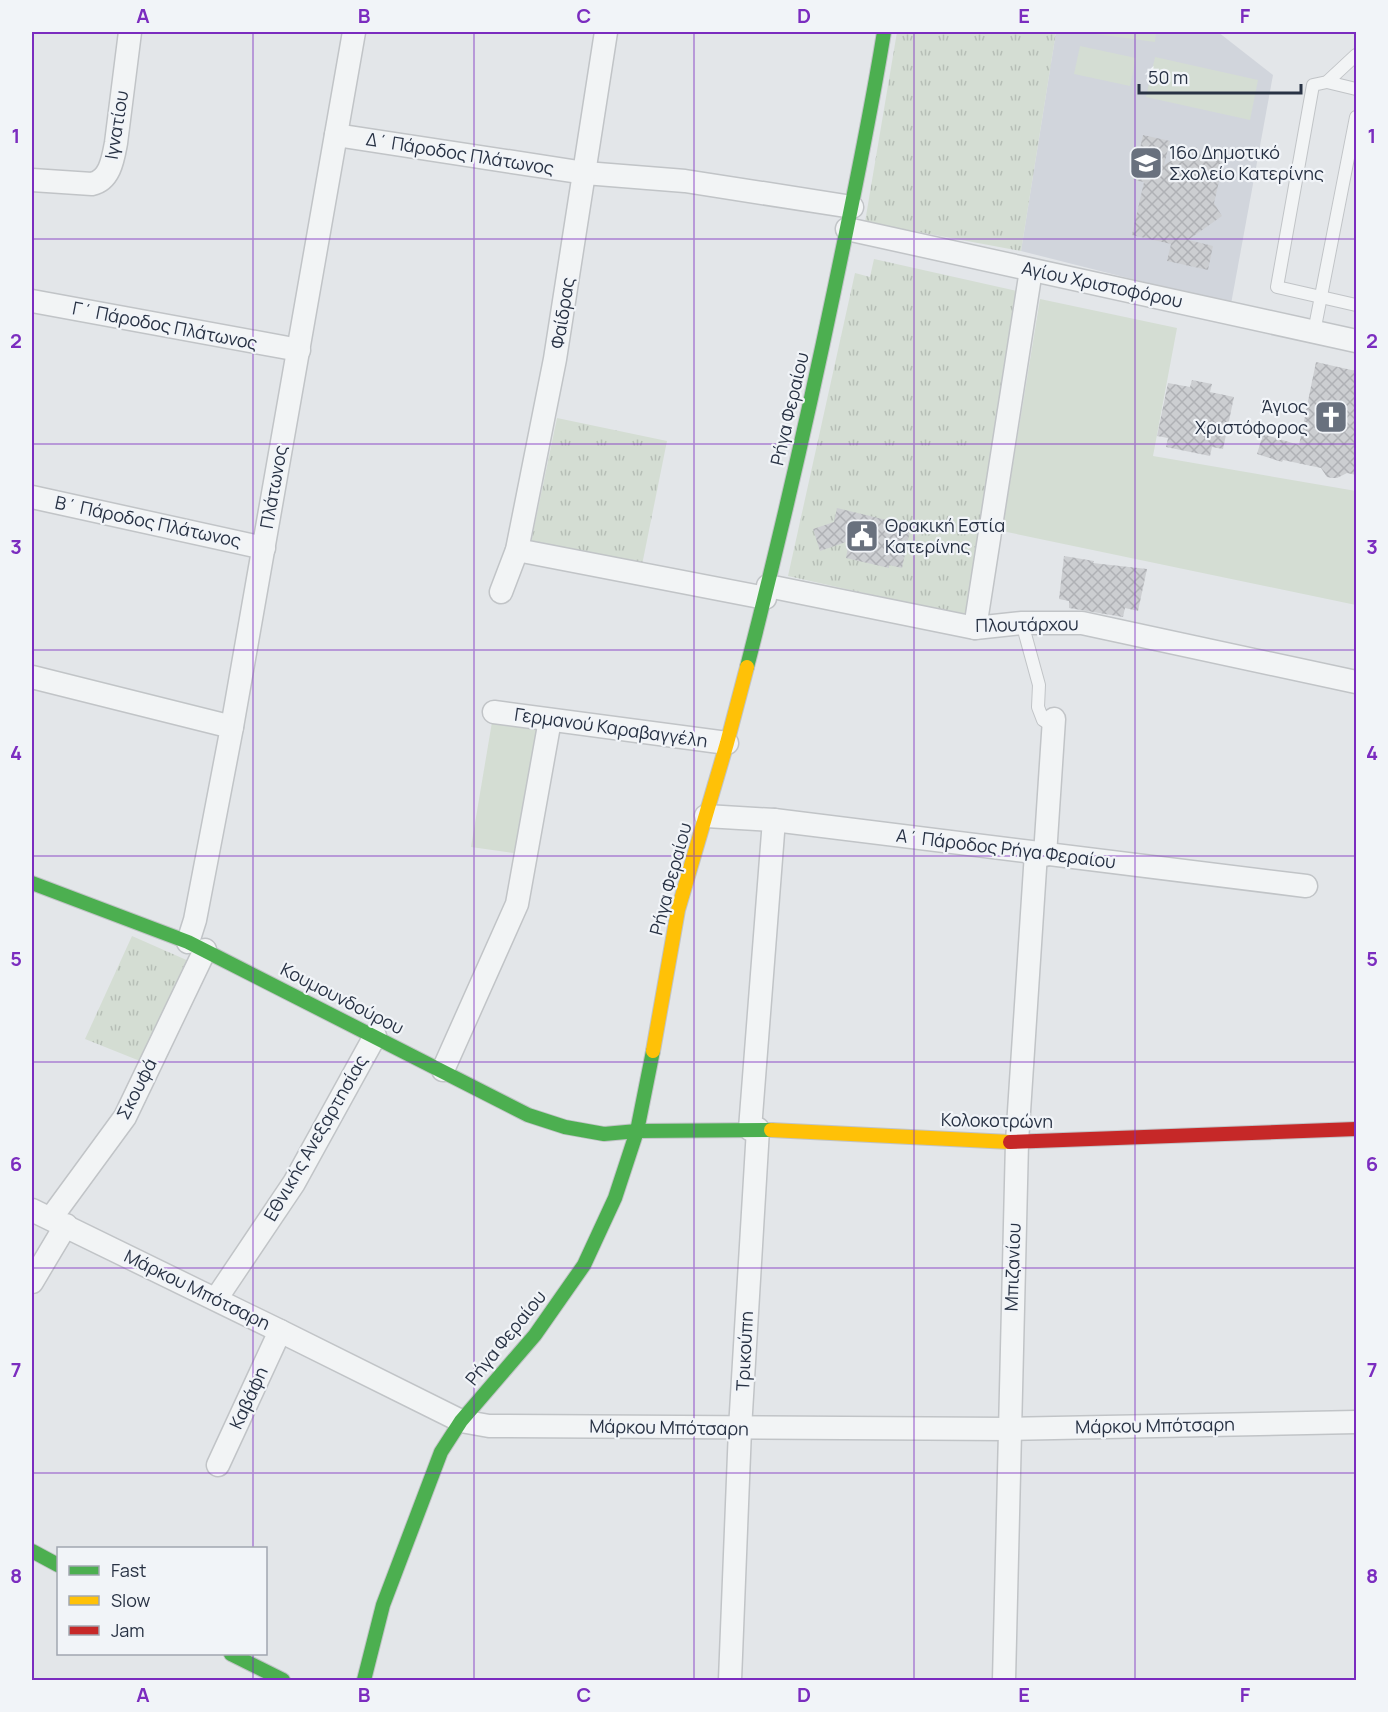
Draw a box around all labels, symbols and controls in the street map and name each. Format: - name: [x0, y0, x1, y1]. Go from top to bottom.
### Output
- text: A: [136, 2, 150, 29]
- text: B: [358, 2, 371, 29]
- text: C: [577, 2, 591, 29]
- text: D: [797, 2, 811, 29]
- text: E: [1018, 2, 1030, 29]
- text: F: [1240, 2, 1251, 29]
- scale bar: [1139, 57, 1301, 95]
- text: 50 m: [1148, 65, 1188, 89]
- street label: Ιγνατίου: [99, 89, 133, 161]
- text: 1: [12, 122, 20, 149]
- text: 1: [1368, 122, 1376, 149]
- street label: Δ΄ Πάροδος Πλάτωνος: [365, 126, 556, 180]
- place label: 16ο Δημοτικό Σχολείο Κατερίνης: [1169, 140, 1324, 185]
- school or university icon: 16ο Δημοτικό Σχολείο Κατερίνης: [1128, 145, 1164, 181]
- street label: Αγίου Χριστοφόρου: [1020, 255, 1185, 313]
- street label: Φαίδρας: [545, 275, 579, 350]
- street label: Γ΄ Πάροδος Πλάτωνος: [71, 295, 260, 355]
- text: 2: [10, 327, 22, 354]
- text: 2: [1366, 327, 1378, 354]
- street label: Ρήγα Φεραίου: [764, 350, 814, 468]
- place label: Άγιος Χριστόφορος: [1195, 394, 1308, 439]
- church icon: Άγιος Χριστόφορος: [1313, 399, 1349, 435]
- street label: Πλάτωνος: [254, 443, 292, 530]
- street label: Β΄ Πάροδος Πλάτωνος: [53, 490, 243, 552]
- place label: Θρακική Εστία Κατερίνης: [885, 513, 1005, 558]
- public building icon: Θρακική Εστία Κατερίνης: [844, 518, 880, 554]
- text: 3: [10, 533, 22, 560]
- text: 3: [1366, 533, 1378, 560]
- street label: Πλουτάρχου: [975, 611, 1079, 637]
- street label: Γερμανού Καραβαγγέλη: [513, 702, 709, 752]
- text: 4: [10, 739, 22, 766]
- text: 4: [1366, 739, 1378, 766]
- street label: Ρήγα Φεραίου: [643, 820, 697, 938]
- street label: Α΄ Πάροδος Ρήγα Φεραίου: [895, 823, 1117, 873]
- text: 5: [10, 945, 22, 972]
- text: 5: [1366, 945, 1378, 972]
- street label: Κουμουνδούρου: [277, 957, 408, 1040]
- street label: Εθνικής Ανεξαρτησίας: [258, 1050, 373, 1225]
- street label: Σκουφά: [111, 1054, 162, 1123]
- street label: Κολοκοτρώνη: [941, 1107, 1053, 1133]
- text: 6: [10, 1150, 22, 1177]
- text: 6: [1366, 1150, 1378, 1177]
- street label: Μπιζανίου: [998, 1222, 1026, 1312]
- street label: Μάρκου Μπότσαρη: [120, 1243, 274, 1335]
- street label: Ρήγα Φεραίου: [460, 1285, 551, 1390]
- street label: Τρικούπη: [730, 1310, 758, 1392]
- text: 7: [11, 1356, 21, 1383]
- text: 7: [1367, 1356, 1377, 1383]
- street label: Καβάφη: [223, 1363, 273, 1433]
- street label: Μάρκου Μπότσαρη: [1075, 1412, 1235, 1438]
- street label: Μάρκου Μπότσαρη: [589, 1414, 749, 1440]
- legend: [57, 1547, 267, 1655]
- text: Fast: [111, 1558, 146, 1582]
- text: 8: [10, 1562, 22, 1589]
- text: 8: [1366, 1562, 1378, 1589]
- text: Slow: [111, 1588, 151, 1612]
- text: Jam: [111, 1618, 145, 1642]
- text: A: [136, 1681, 150, 1708]
- text: B: [358, 1681, 371, 1708]
- text: C: [577, 1681, 591, 1708]
- text: D: [797, 1681, 811, 1708]
- text: E: [1018, 1681, 1030, 1708]
- text: F: [1240, 1681, 1251, 1708]

